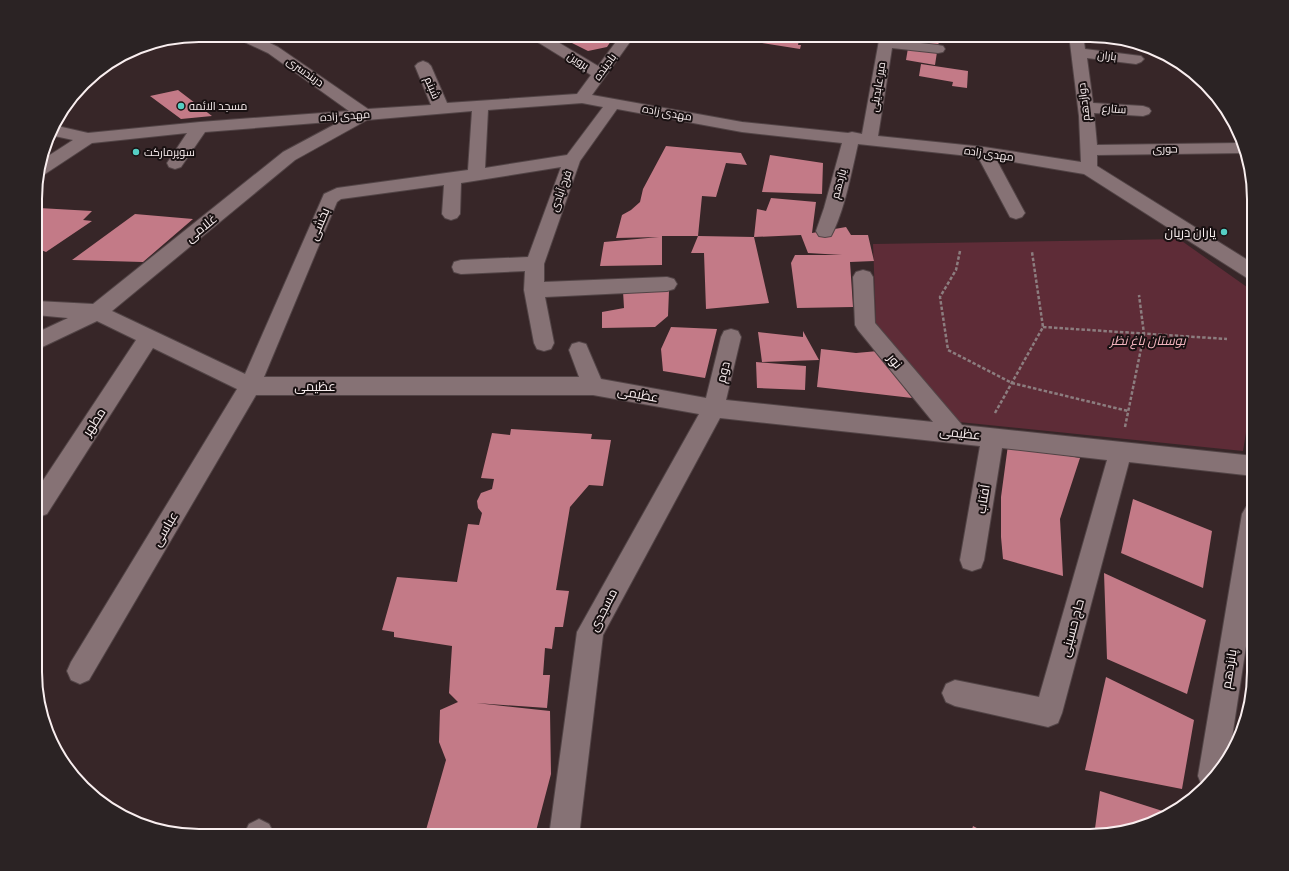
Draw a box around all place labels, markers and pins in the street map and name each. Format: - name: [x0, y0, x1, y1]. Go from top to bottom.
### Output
- place label: مسجد الائمه: [189, 100, 247, 113]
- marker: مسجد الائمه: [176, 101, 186, 111]
- place label: سوپرمارکت: [144, 146, 195, 159]
- marker: سوپرمارکت: [131, 147, 141, 157]
- place label: یاران دریان: [1165, 225, 1217, 240]
- marker: یاران دریان: [1219, 227, 1229, 237]

